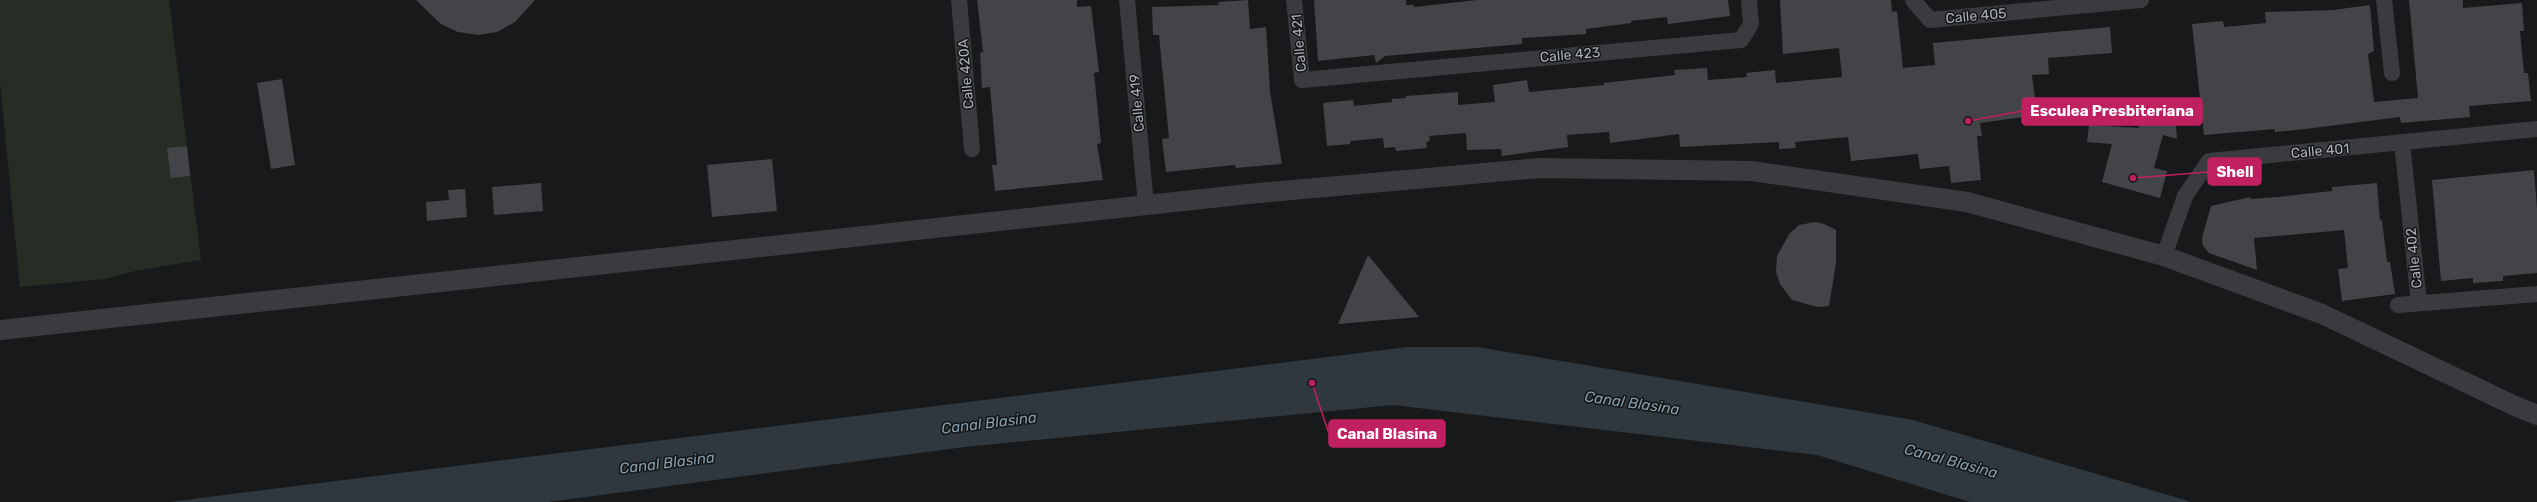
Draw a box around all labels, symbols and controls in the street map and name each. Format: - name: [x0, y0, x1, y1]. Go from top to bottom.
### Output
- street label: Calle 405: [1945, 5, 2007, 27]
- street label: Calle 421: [1288, 13, 1310, 73]
- street label: Calle 420A: [954, 38, 978, 110]
- street label: Calle 423: [1539, 44, 1601, 66]
- street label: Calle 419: [1126, 73, 1148, 133]
- callout: Esculea Presbiteriana: [2022, 98, 2202, 125]
- text: Esculea Presbiteriana: [2030, 102, 2194, 120]
- street label: Calle 401: [2290, 140, 2350, 162]
- callout: Shell: [2208, 158, 2261, 185]
- text: Shell: [2216, 163, 2254, 181]
- street label: Calle 402: [2402, 227, 2426, 289]
- water label: Canal Blasina: [1583, 387, 1681, 419]
- water label: Canal Blasina: [940, 408, 1038, 438]
- callout: Canal Blasina: [1329, 420, 1445, 447]
- text: Canal Blasina: [1337, 425, 1437, 443]
- water label: Canal Blasina: [1902, 440, 2000, 482]
- water label: Canal Blasina: [618, 448, 716, 478]

